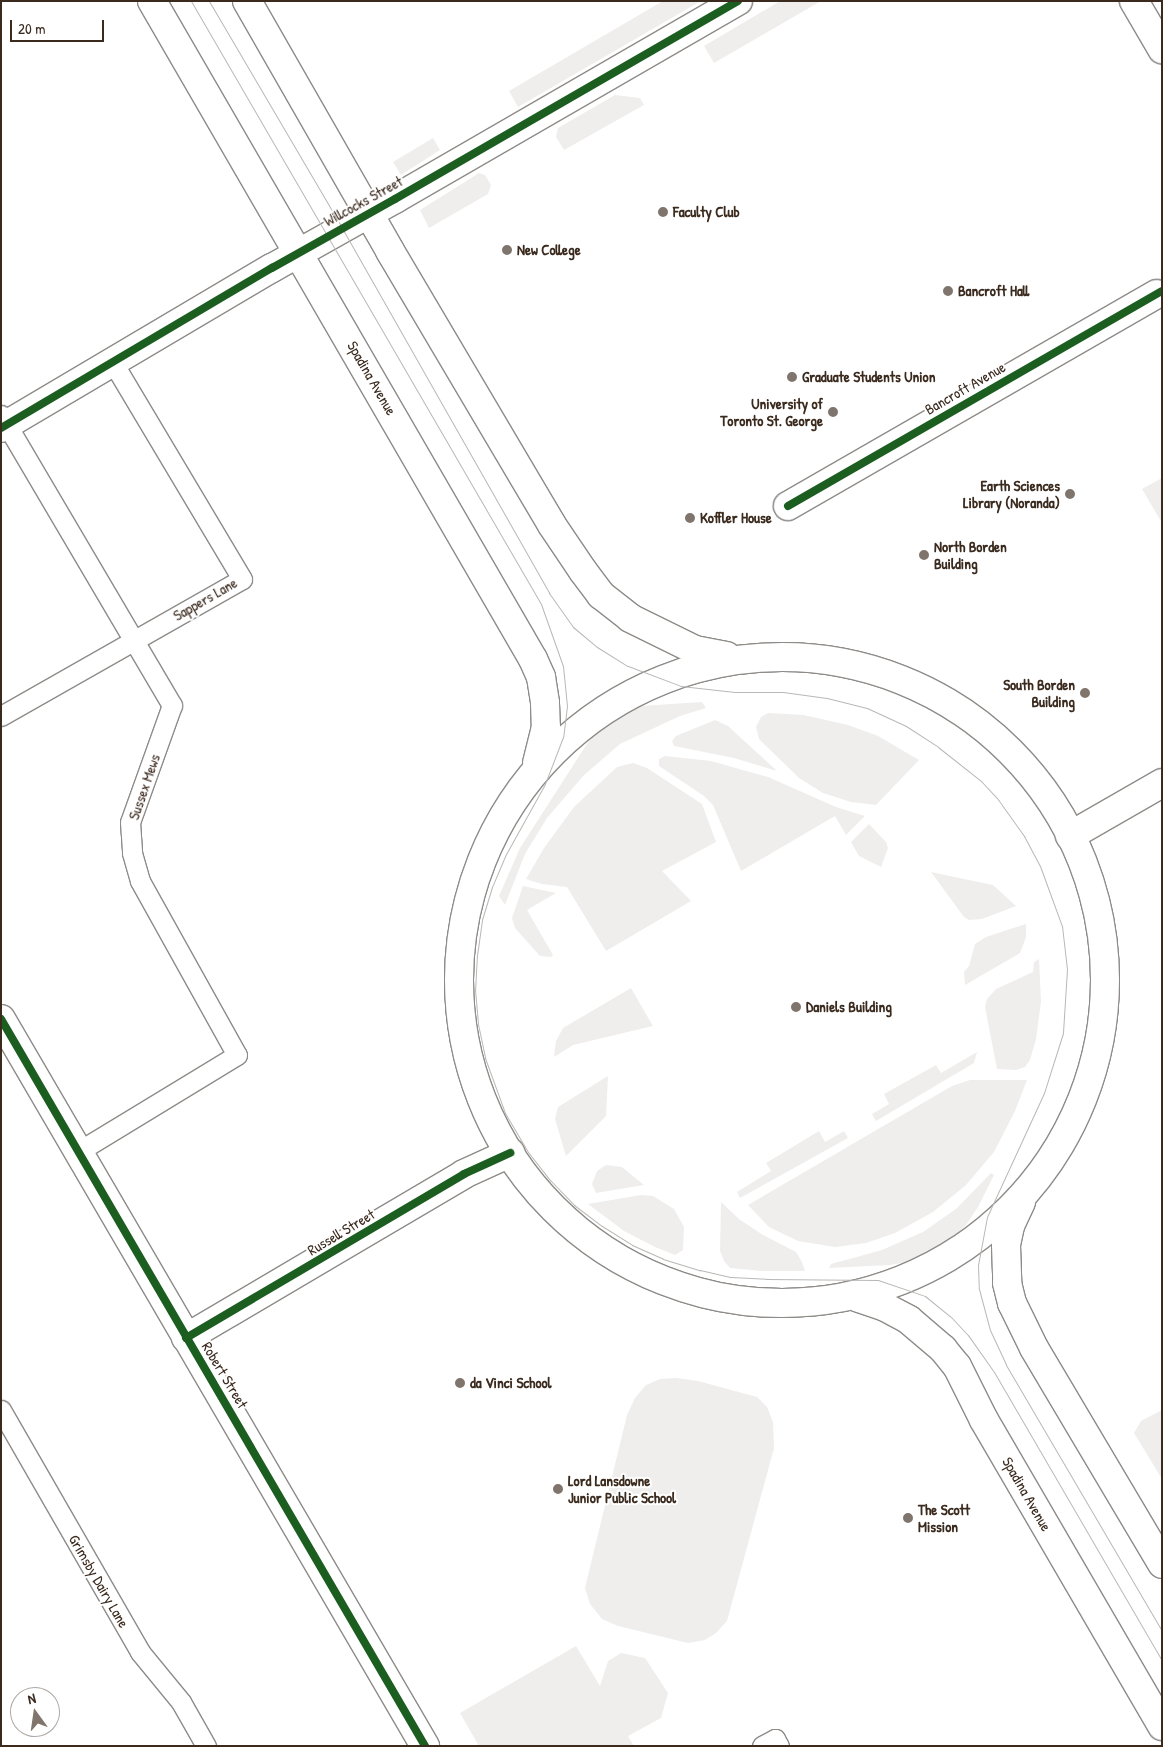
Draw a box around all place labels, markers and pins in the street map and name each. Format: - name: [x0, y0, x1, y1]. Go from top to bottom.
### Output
- place label: Faculty Club: [673, 203, 740, 221]
- marker: Faculty Club: [657, 206, 669, 218]
- place label: New College: [517, 241, 581, 259]
- marker: New College: [501, 244, 513, 256]
- place label: Bancroft Hall: [958, 282, 1029, 300]
- marker: Bancroft Hall: [942, 285, 954, 297]
- place label: Graduate Students Union: [802, 368, 935, 386]
- marker: Graduate Students Union: [786, 371, 798, 383]
- place label: University of Toronto St. George: [720, 394, 823, 429]
- marker: University of Toronto St. George: [827, 406, 839, 418]
- place label: Earth Sciences Library (Noranda): [963, 476, 1060, 511]
- marker: Earth Sciences Library (Noranda): [1064, 488, 1076, 500]
- place label: Koffler House: [700, 509, 772, 527]
- marker: Koffler House: [684, 512, 696, 524]
- place label: North Borden Building: [934, 537, 1007, 572]
- marker: North Borden Building: [918, 549, 930, 561]
- place label: South Borden Building: [1003, 675, 1075, 710]
- marker: South Borden Building: [1079, 687, 1091, 699]
- place label: Daniels Building: [806, 998, 892, 1016]
- marker: Daniels Building: [790, 1001, 802, 1013]
- place label: da Vinci School: [470, 1374, 551, 1392]
- marker: da Vinci School: [454, 1377, 466, 1389]
- place label: Lord Lansdowne Junior Public School: [568, 1471, 676, 1506]
- marker: Lord Lansdowne Junior Public School: [552, 1483, 564, 1495]
- place label: The Scott Mission: [918, 1500, 970, 1535]
- marker: The Scott Mission: [902, 1512, 914, 1524]

